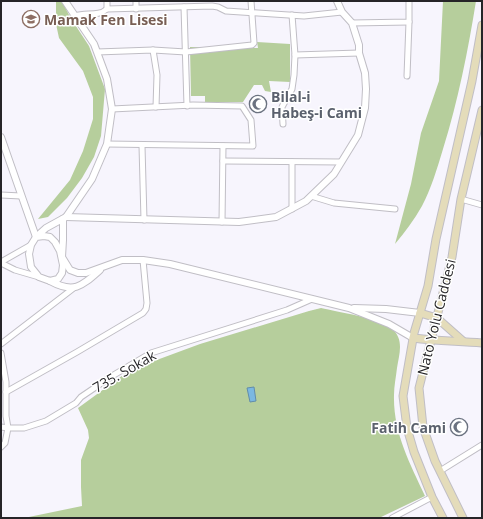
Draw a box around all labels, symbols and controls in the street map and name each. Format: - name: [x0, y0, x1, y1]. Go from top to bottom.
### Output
- school or university icon: Mamak Fen Lisesi: [21, 9, 41, 29]
- place label: Mamak Fen Lisesi: [44, 10, 168, 29]
- place label: Bilal-i Habeş-i Cami: [271, 87, 362, 122]
- mosque icon: Bilal-i Habeş-i Cami: [248, 94, 268, 114]
- street label: Nato Yolu Caddesi: [412, 257, 460, 377]
- street label: 735. Sokak: [89, 345, 160, 397]
- mosque icon: Fatih Cami: [449, 417, 469, 437]
- place label: Fatih Cami: [371, 418, 446, 437]

